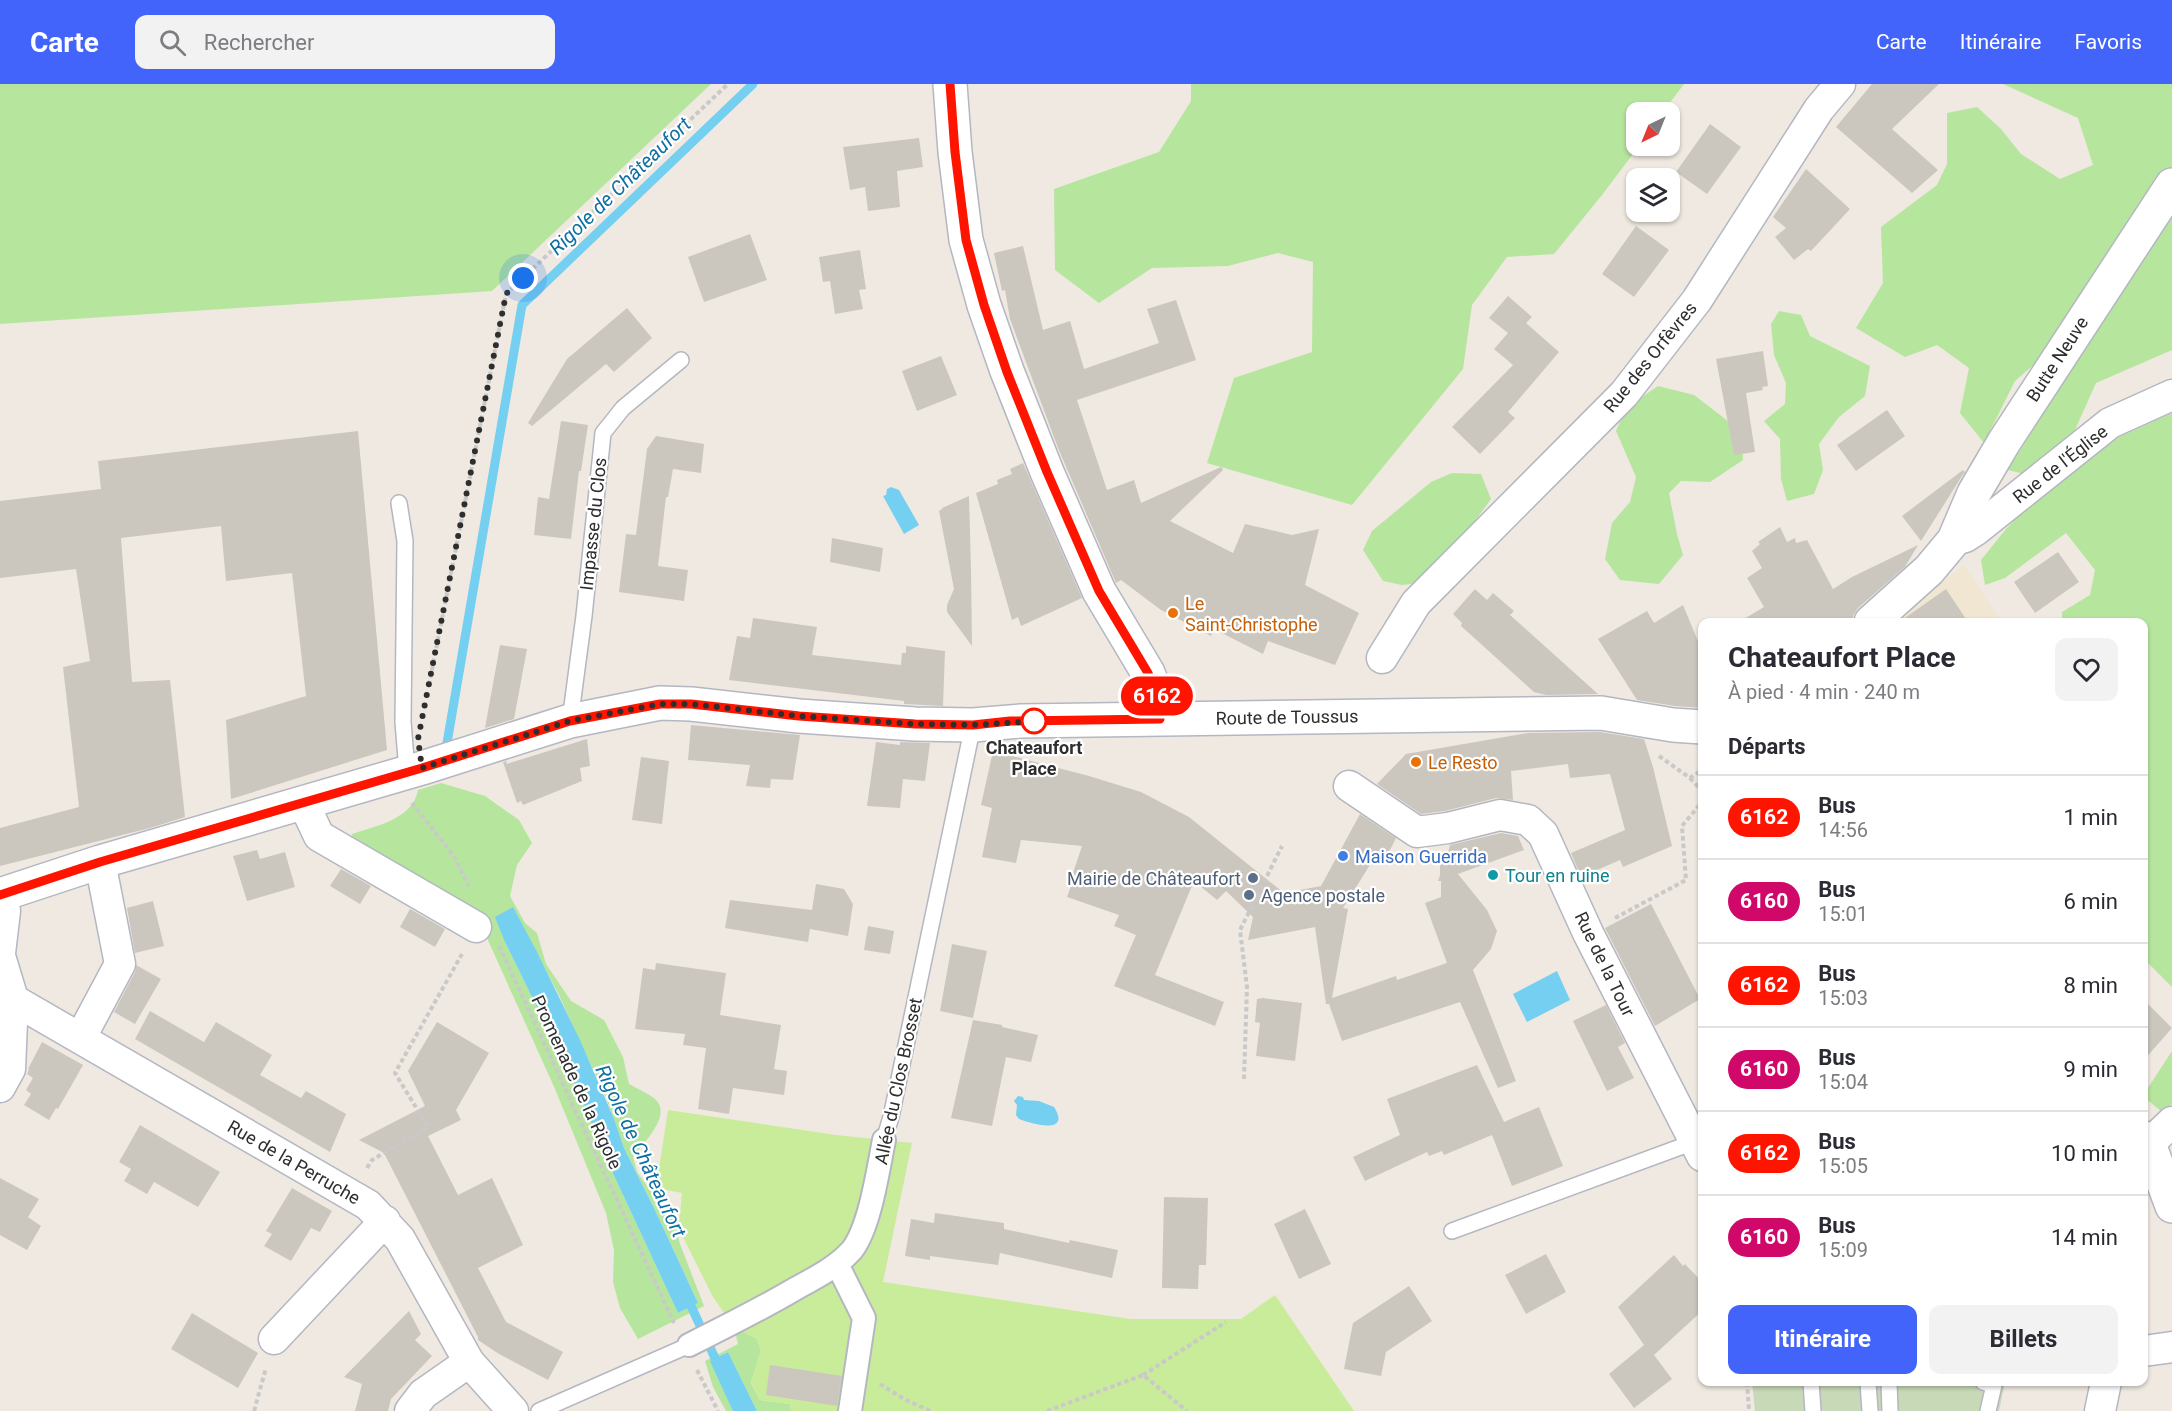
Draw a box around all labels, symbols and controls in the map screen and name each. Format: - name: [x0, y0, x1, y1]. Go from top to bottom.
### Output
- search box: [135, 15, 555, 69]
- text: Carte: [30, 26, 99, 59]
- icon: search: [156, 26, 189, 59]
- text: Rechercher: [204, 30, 314, 55]
- text: Carte: [1876, 30, 1927, 54]
- text: Itinéraire: [1960, 30, 2041, 54]
- text: Favoris: [2074, 30, 2142, 54]
- north arrow: [1626, 102, 1680, 156]
- map controls: [1626, 102, 1680, 222]
- water label: Rigole de Châteaufort: [544, 112, 696, 260]
- button: layers: [1626, 168, 1680, 222]
- your location: [508, 263, 538, 293]
- street label: Rue des Orfèvres: [1599, 298, 1701, 416]
- street label: Butte Neuve: [2022, 312, 2092, 406]
- street label: Rue de l'Église: [2008, 420, 2112, 508]
- street label: Impasse du Clos: [576, 457, 610, 591]
- place label: Le Saint-Christophe: [1185, 593, 1318, 635]
- marker: Le Saint-Christophe: [1166, 606, 1180, 620]
- button: heart: [2055, 638, 2118, 701]
- text: Chateaufort Place: [1728, 641, 1956, 674]
- line badge: 6162: [1115, 676, 1199, 716]
- text: À pied · 4 min · 240 m: [1728, 680, 1920, 704]
- text: 6162: [1133, 684, 1181, 708]
- street label: Route de Toussus: [1215, 705, 1359, 729]
- marker: Chateaufort Place: [1021, 708, 1047, 734]
- text: Départs: [1728, 734, 1806, 759]
- place label: Chateaufort Place: [986, 737, 1082, 779]
- place label: Le Resto: [1428, 752, 1498, 773]
- marker: Le Resto: [1409, 755, 1423, 769]
- text: Bus: [1818, 793, 1856, 818]
- text: 6162: [1740, 805, 1788, 829]
- text: 1 min: [2063, 805, 2118, 830]
- text: 14:56: [1818, 818, 1868, 842]
- place label: Maison Guerrida: [1355, 846, 1487, 867]
- marker: Maison Guerrida: [1336, 849, 1350, 863]
- place label: Tour en ruine: [1505, 865, 1609, 886]
- place label: Mairie de Châteaufort: [1067, 868, 1241, 889]
- marker: Tour en ruine: [1486, 868, 1500, 882]
- marker: Mairie de Châteaufort: [1246, 871, 1260, 885]
- text: Bus: [1818, 877, 1856, 902]
- place label: Agence postale: [1261, 885, 1385, 906]
- marker: Agence postale: [1242, 888, 1256, 902]
- text: 6160: [1740, 889, 1788, 913]
- text: 6 min: [2063, 889, 2118, 914]
- text: 15:01: [1818, 902, 1868, 926]
- street label: Rue de la Tour: [1571, 908, 1639, 1020]
- text: Bus: [1818, 961, 1856, 986]
- text: 6162: [1740, 973, 1788, 997]
- text: 8 min: [2063, 973, 2118, 998]
- text: 15:03: [1818, 986, 1868, 1010]
- street label: Promenade de la Rigole: [527, 992, 627, 1172]
- street label: Allée du Clos Brosset: [870, 996, 926, 1166]
- text: Bus: [1818, 1045, 1856, 1070]
- text: 6160: [1740, 1057, 1788, 1081]
- text: 9 min: [2063, 1057, 2118, 1082]
- water label: Rigole de Châteaufort: [590, 1061, 692, 1242]
- text: 15:04: [1818, 1070, 1868, 1094]
- street label: Rue de la Perruche: [224, 1116, 364, 1208]
- text: Bus: [1818, 1129, 1856, 1154]
- text: 6162: [1740, 1141, 1788, 1165]
- text: 10 min: [2051, 1141, 2118, 1166]
- text: 15:05: [1818, 1154, 1868, 1178]
- text: Bus: [1818, 1213, 1856, 1238]
- text: 6160: [1740, 1225, 1788, 1249]
- text: 14 min: [2051, 1225, 2118, 1250]
- text: 15:09: [1818, 1238, 1868, 1262]
- button: Itinéraire: [1728, 1305, 1917, 1374]
- button: Billets: [1929, 1305, 2118, 1374]

